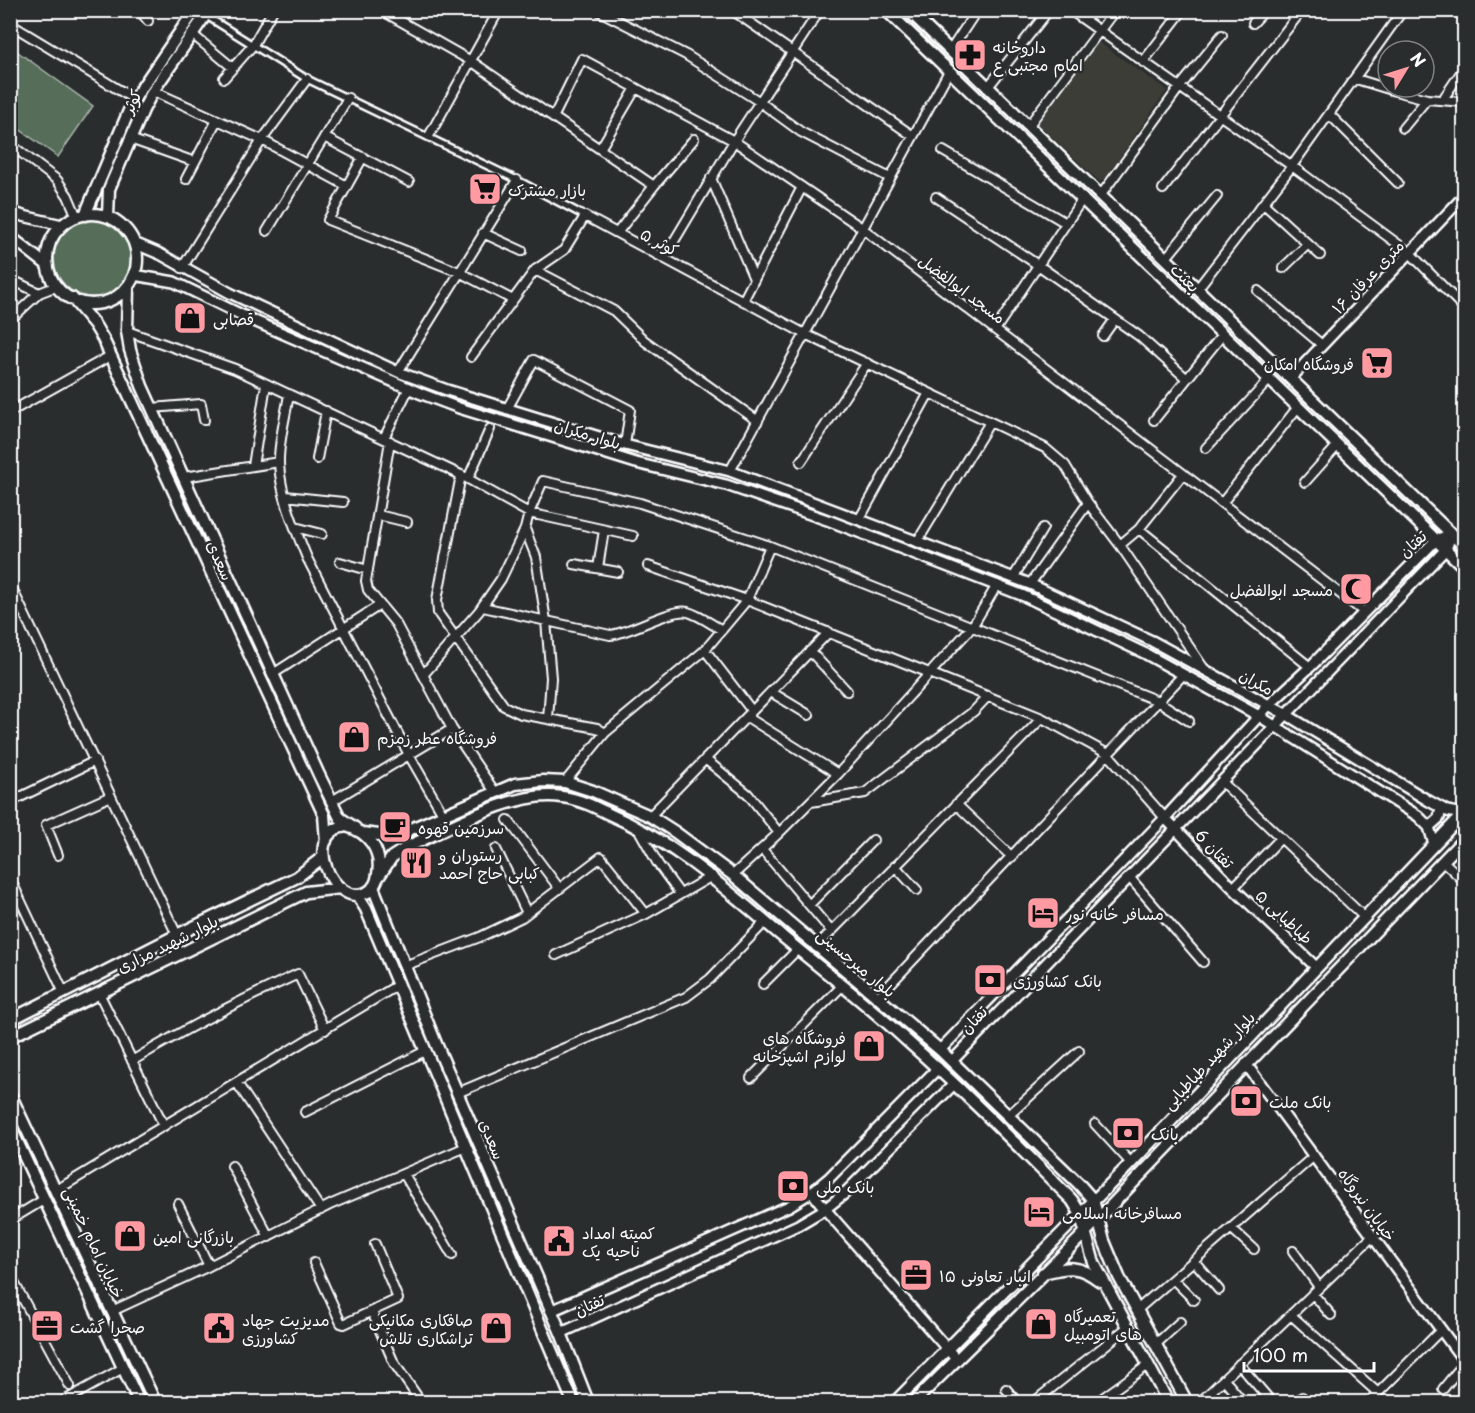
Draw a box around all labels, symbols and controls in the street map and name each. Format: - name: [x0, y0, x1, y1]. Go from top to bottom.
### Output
- place label: داروخانه امام مجتبی ع: [993, 34, 1083, 78]
- pharmacy icon: داروخانه امام مجتبی ع: [952, 37, 988, 73]
- north arrow: [1376, 39, 1436, 99]
- text: N: [1405, 47, 1432, 72]
- street label: کوثر: [114, 85, 147, 119]
- supermarket icon: بازار مشترک: [467, 171, 503, 207]
- place label: بازار مشترک: [508, 177, 586, 201]
- street label: کوثر ۵: [636, 221, 684, 261]
- street label: ۱۶ متری عرفان: [1325, 233, 1409, 319]
- street label: مسجد ابوالفضل: [915, 247, 1011, 329]
- street label: بعثت: [1166, 257, 1206, 297]
- shop icon: قصابی: [172, 300, 208, 336]
- place label: قصابی: [213, 306, 254, 330]
- supermarket icon: فروشگاه امکان: [1359, 345, 1395, 381]
- place label: فروشگاه امکان: [1264, 351, 1354, 375]
- street label: بلوار مکران: [552, 412, 624, 454]
- street label: تفتان: [1392, 523, 1432, 562]
- street label: سعدی: [202, 536, 240, 584]
- mosque icon: مسجد ابوالفضل: [1338, 571, 1374, 607]
- place label: مسجد ابوالفضل: [1230, 577, 1333, 601]
- street label: مکران: [1235, 662, 1279, 700]
- shop icon: فروشگاه عطر زمزم: [336, 719, 372, 755]
- place label: فروشگاه عطر زمزم: [377, 725, 497, 751]
- cafe icon: سرزمین قهوه: [377, 809, 413, 845]
- place label: سرزمین قهوه: [418, 815, 504, 839]
- street label: تفتان 6: [1190, 823, 1240, 874]
- place label: رستوران و کبابی حاج احمد: [437, 842, 540, 884]
- restaurant icon: رستوران و کبابی حاج احمد: [398, 845, 434, 881]
- street label: طباطبایی ۵: [1251, 883, 1319, 949]
- hotel icon: مسافر خانه نور: [1025, 895, 1061, 931]
- place label: مسافر خانه نور: [1065, 901, 1164, 925]
- street label: بلوار شهید مزاری: [112, 908, 222, 978]
- street label: بلوار میرحسینی: [812, 922, 902, 1002]
- bank icon: بانک کشاورزی: [972, 962, 1008, 998]
- place label: بانک کشاورزی: [1013, 968, 1102, 992]
- street label: تفتان: [954, 999, 993, 1038]
- street label: بلوار شهید طباطبایی: [1156, 1005, 1260, 1115]
- place label: فروشگاه های لوازم اشپزخانه: [753, 1025, 846, 1069]
- shop icon: فروشگاه های لوازم اشپزخانه: [851, 1028, 887, 1064]
- bank icon: بانک ملت: [1228, 1083, 1264, 1119]
- place label: بانک ملت: [1269, 1089, 1331, 1113]
- street label: سعدی: [474, 1115, 512, 1163]
- bank icon: بانک: [1110, 1115, 1146, 1151]
- place label: بانک: [1151, 1121, 1179, 1145]
- street label: خیابان نیروگاه: [1333, 1162, 1403, 1246]
- bank icon: بانک ملی: [775, 1168, 811, 1204]
- place label: بانک ملی: [816, 1174, 874, 1198]
- street label: خیابان امام خمینی: [57, 1182, 131, 1303]
- hotel icon: مسافرخانه اسلامی: [1021, 1194, 1057, 1230]
- place label: مسافرخانه اسلامی: [1062, 1200, 1182, 1224]
- shop icon: بازرگانی امین: [112, 1218, 148, 1254]
- place label: کمیته امداد ناحیه یک: [582, 1220, 655, 1262]
- public building icon: کمیته امداد ناحیه یک: [541, 1223, 577, 1259]
- place label: بازرگانی امین: [153, 1224, 234, 1248]
- office icon: انبار تعاونی ۱۵: [898, 1257, 934, 1293]
- place label: انبار تعاونی ۱۵: [939, 1263, 1031, 1287]
- street label: تفتان: [570, 1286, 608, 1321]
- place label: تعمیرگاه های اتومبیل: [1064, 1303, 1142, 1345]
- shop icon: تعمیرگاه های اتومبیل: [1023, 1306, 1059, 1342]
- place label: مدیزیت جهاد کشاورزی: [242, 1307, 329, 1349]
- place label: صافکاری مکانیکی تراشکاری تلاش: [369, 1307, 473, 1349]
- office icon: صحرا گشت: [29, 1308, 65, 1344]
- public building icon: مدیزیت جهاد کشاورزی: [201, 1310, 237, 1346]
- shop icon: صافکاری مکانیکی تراشکاری تلاش: [478, 1310, 514, 1346]
- place label: صحرا گشت: [70, 1314, 145, 1338]
- scale bar: [1244, 1335, 1374, 1373]
- text: 100 m: [1253, 1341, 1308, 1368]

